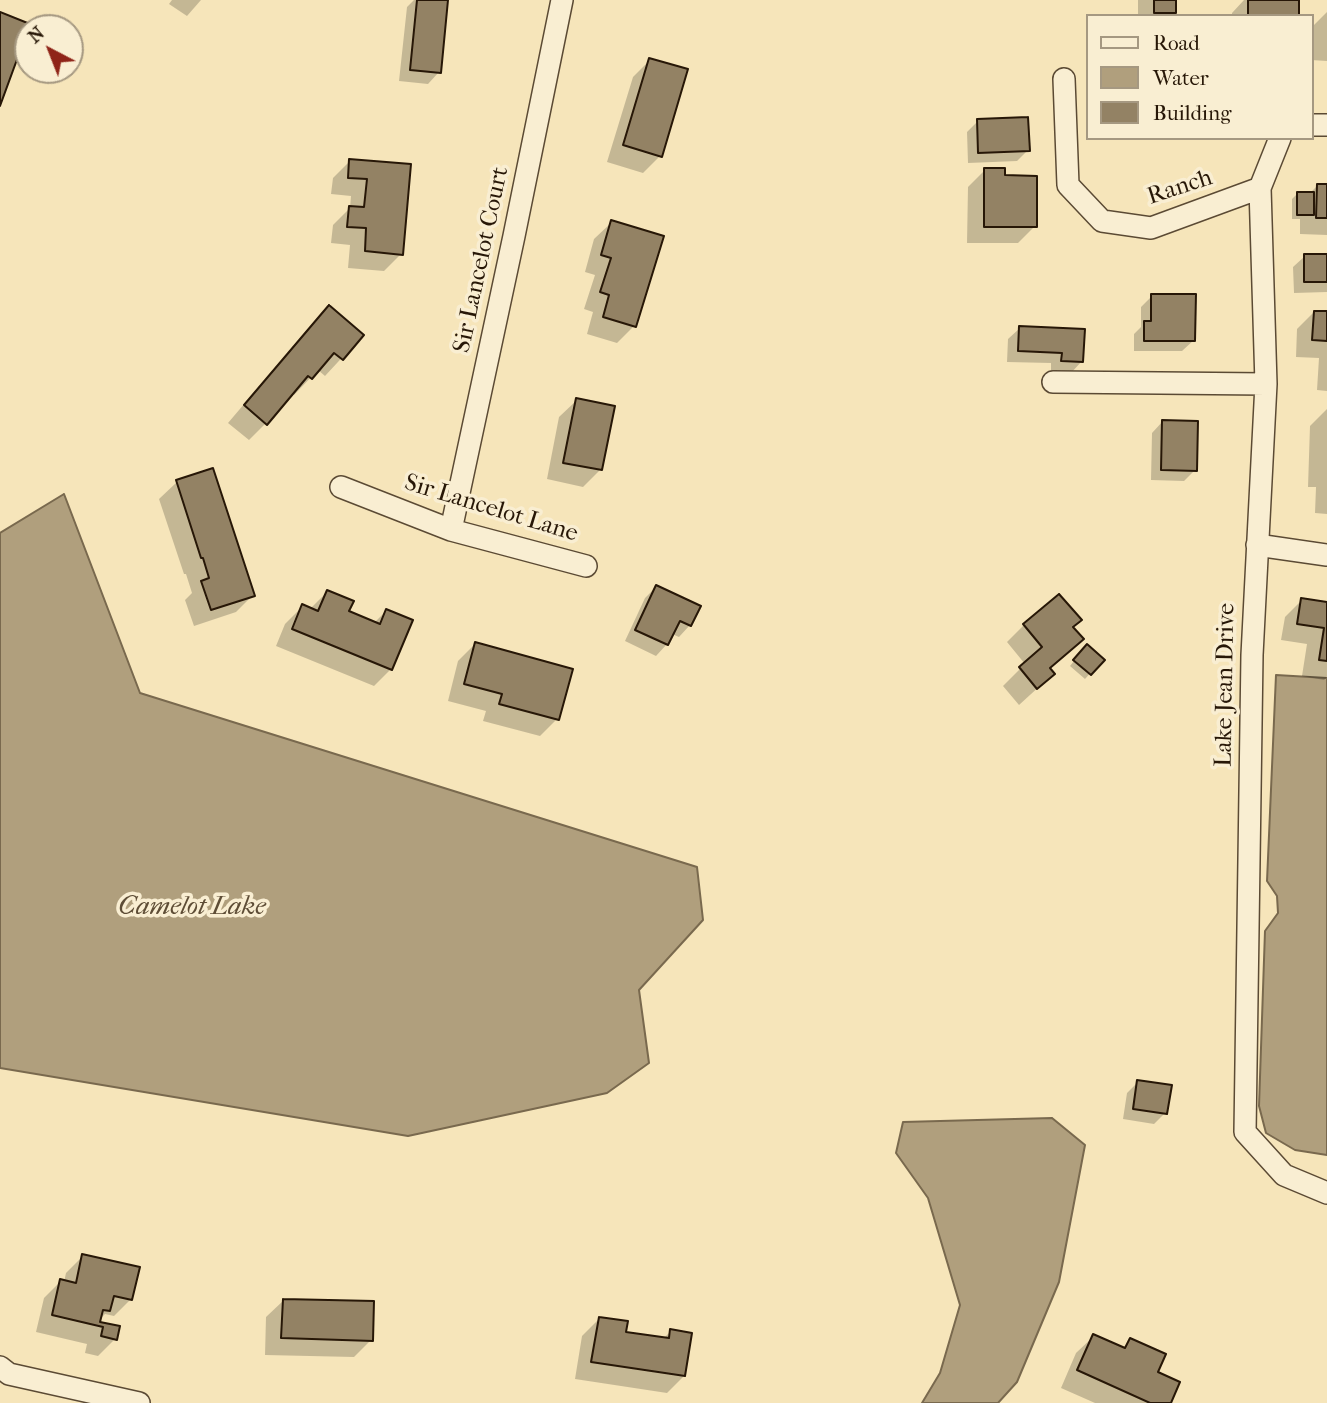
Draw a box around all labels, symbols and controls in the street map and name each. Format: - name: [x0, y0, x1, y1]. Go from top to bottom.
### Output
- north arrow: [14, 14, 84, 84]
- legend: [1086, 14, 1313, 140]
- text: N: [24, 22, 49, 48]
- text: Road: [1153, 31, 1200, 55]
- text: Water: [1153, 66, 1209, 90]
- text: Building: [1153, 101, 1231, 125]
- street label: Sir Lancelot Court: [448, 164, 516, 356]
- street label: Ranch: [1144, 164, 1216, 212]
- street label: Sir Lancelot Lane: [401, 469, 581, 549]
- street label: Lake Jean Drive: [1210, 603, 1242, 767]
- water label: Camelot Lake: [118, 892, 266, 924]

